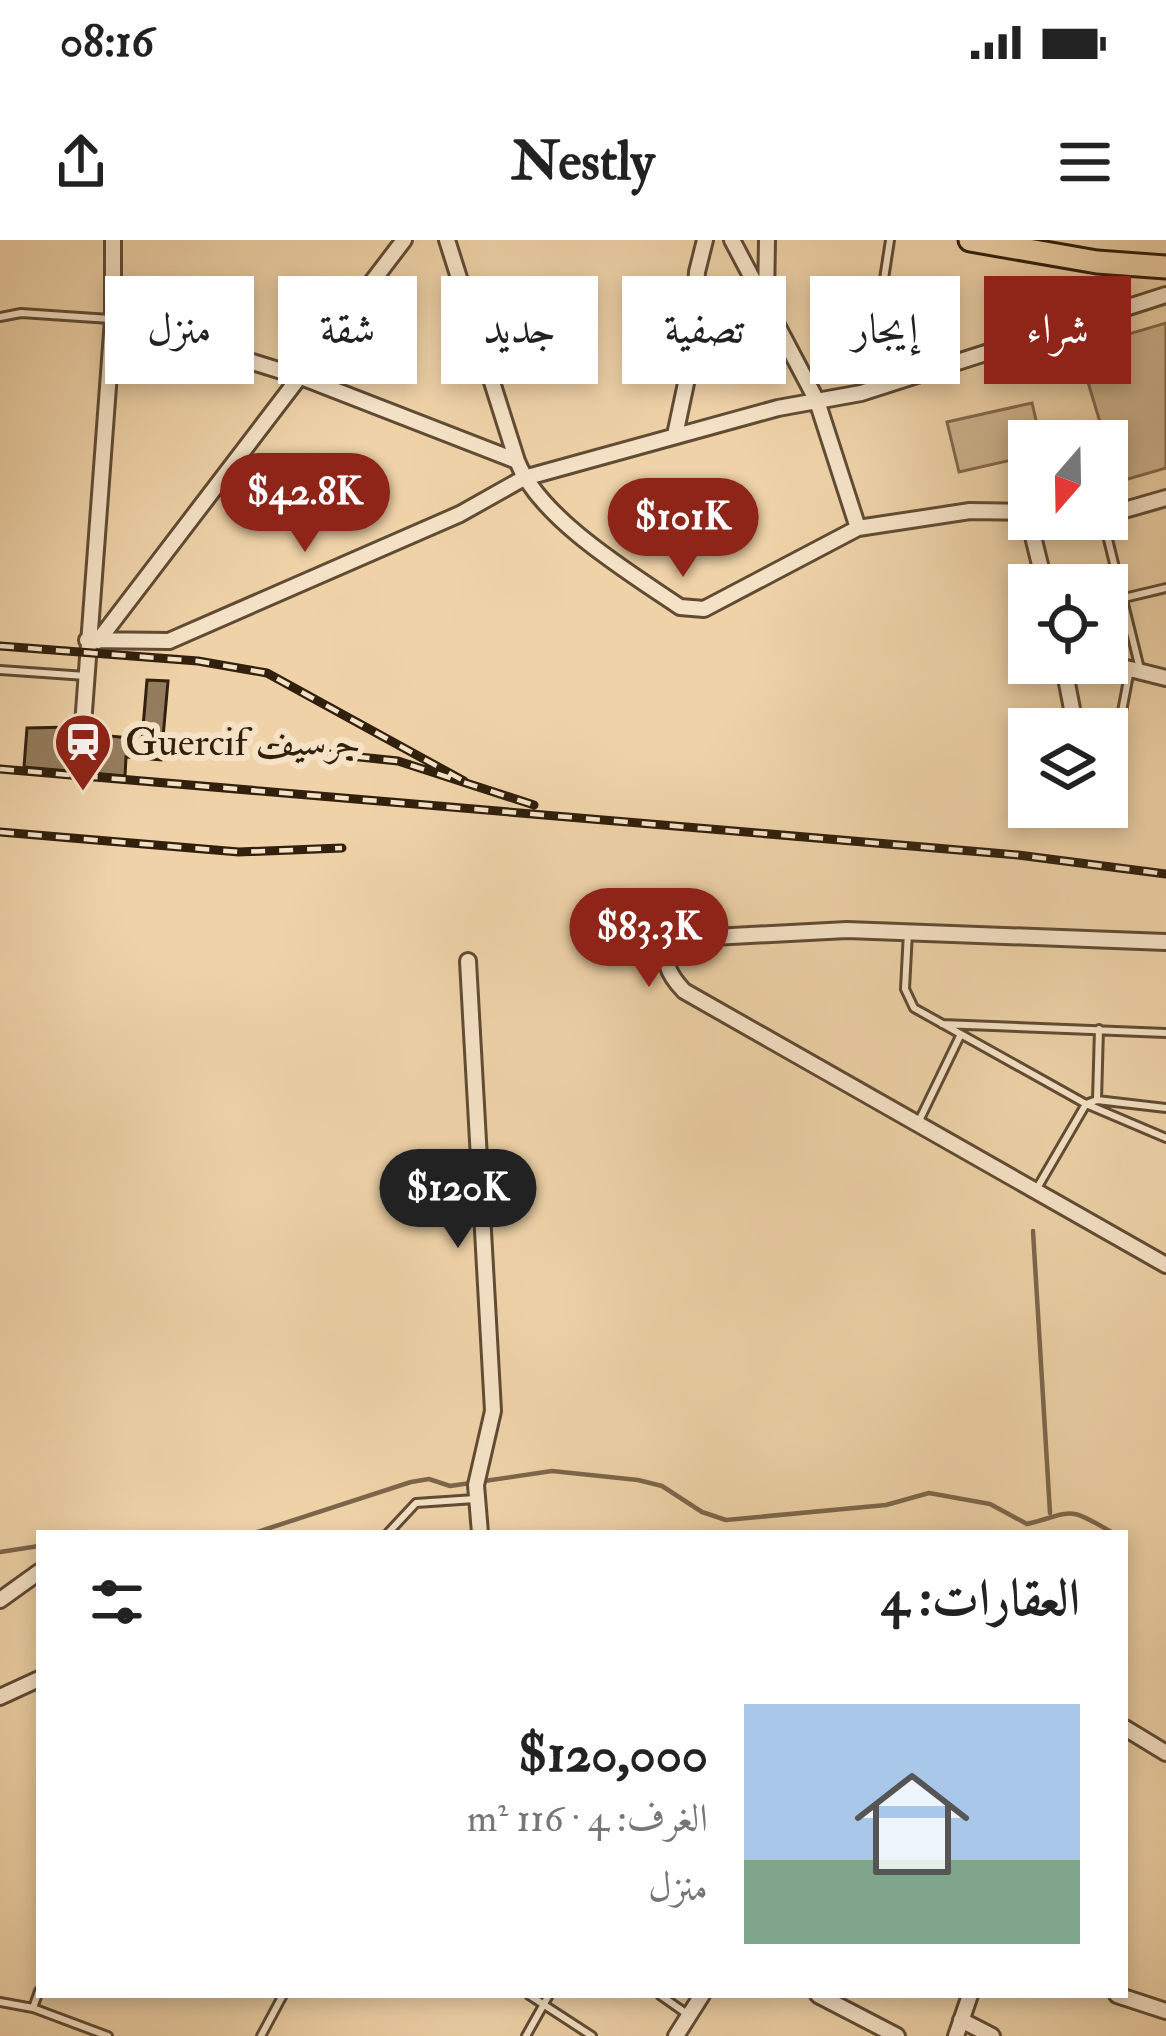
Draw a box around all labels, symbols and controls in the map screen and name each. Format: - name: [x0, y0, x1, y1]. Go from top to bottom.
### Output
- text: 08:16: [60, 14, 154, 70]
- text: Nestly: [511, 128, 655, 196]
- icon: share: [48, 129, 114, 195]
- icon: menu: [1052, 129, 1118, 195]
- chip: منزل: [105, 276, 254, 384]
- chip: شقة: [278, 276, 417, 384]
- chip: جديد: [441, 276, 598, 384]
- chip: تصفية: [622, 276, 786, 384]
- chip: إيجار: [810, 276, 960, 384]
- chip: شراء: [984, 276, 1131, 384]
- north arrow: [1008, 420, 1128, 540]
- map controls: [1008, 420, 1128, 828]
- pin: $42.8K: [207, 453, 403, 555]
- text: $42.8K: [247, 467, 363, 516]
- pin: $101K: [599, 478, 767, 580]
- text: $101K: [635, 492, 731, 541]
- button: locate: [1008, 564, 1128, 684]
- button: layers: [1008, 708, 1128, 828]
- station icon: Guercif جرسيف: [52, 711, 114, 793]
- place label: Guercif جرسيف: [125, 718, 361, 767]
- pin: $83.3K: [551, 888, 747, 990]
- text: $83.3K: [596, 902, 702, 951]
- pin: $120K: [374, 1149, 542, 1251]
- text: $120K: [406, 1163, 510, 1212]
- text: العقارات: 4: [881, 1567, 1080, 1631]
- icon: filters: [84, 1569, 150, 1635]
- text: $120,000: [518, 1723, 708, 1787]
- icon: home: [840, 1752, 984, 1896]
- text: الغرف: 4 · 116 m²: [467, 1794, 708, 1843]
- text: منزل: [648, 1863, 708, 1912]

